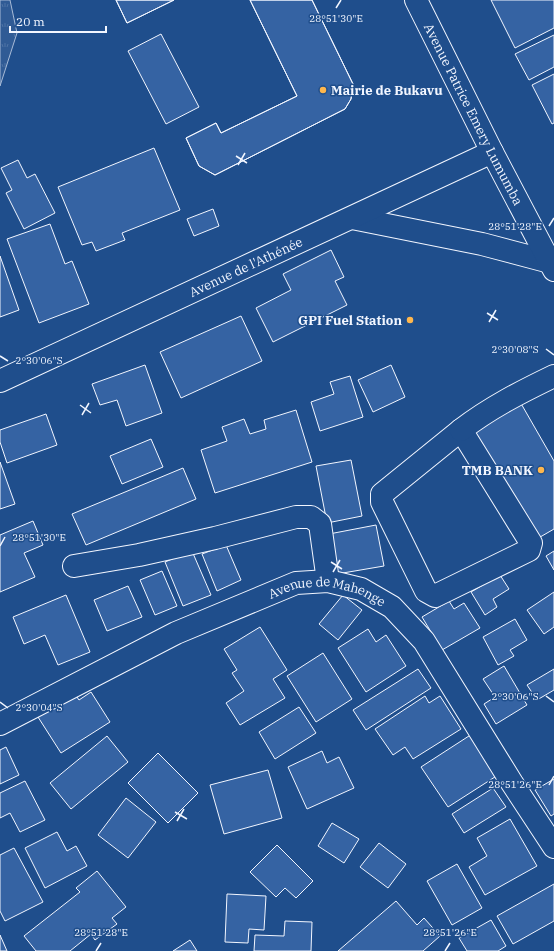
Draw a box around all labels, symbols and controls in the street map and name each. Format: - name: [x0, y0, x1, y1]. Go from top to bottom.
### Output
- scale bar: [10, 8, 106, 34]
- text: 28°51'30"E: [309, 12, 363, 25]
- text: 20 m: [16, 14, 45, 29]
- street label: Avenue Patrice Emery Lumumba: [420, 21, 527, 208]
- place label: Mairie de Bukavu: [331, 82, 443, 99]
- marker: Mairie de Bukavu: [318, 85, 328, 95]
- text: 28°51'28"E: [488, 220, 542, 233]
- street label: Avenue de l'Athénée: [186, 233, 305, 301]
- place label: GPI Fuel Station: [298, 312, 402, 329]
- marker: GPI Fuel Station: [405, 315, 415, 325]
- text: 2°30'08"S: [491, 343, 539, 356]
- text: 2°30'06"S: [15, 354, 63, 367]
- place label: TMB BANK: [462, 462, 533, 479]
- marker: TMB BANK: [536, 465, 546, 475]
- text: 28°51'30"E: [12, 531, 66, 544]
- street label: Avenue de Mahenge: [266, 573, 388, 610]
- text: 2°30'06"S: [491, 690, 539, 703]
- text: 2°30'04"S: [15, 701, 63, 714]
- text: 28°51'26"E: [488, 778, 542, 791]
- text: 28°51'28"E: [74, 926, 128, 939]
- text: 28°51'26"E: [423, 926, 477, 939]

